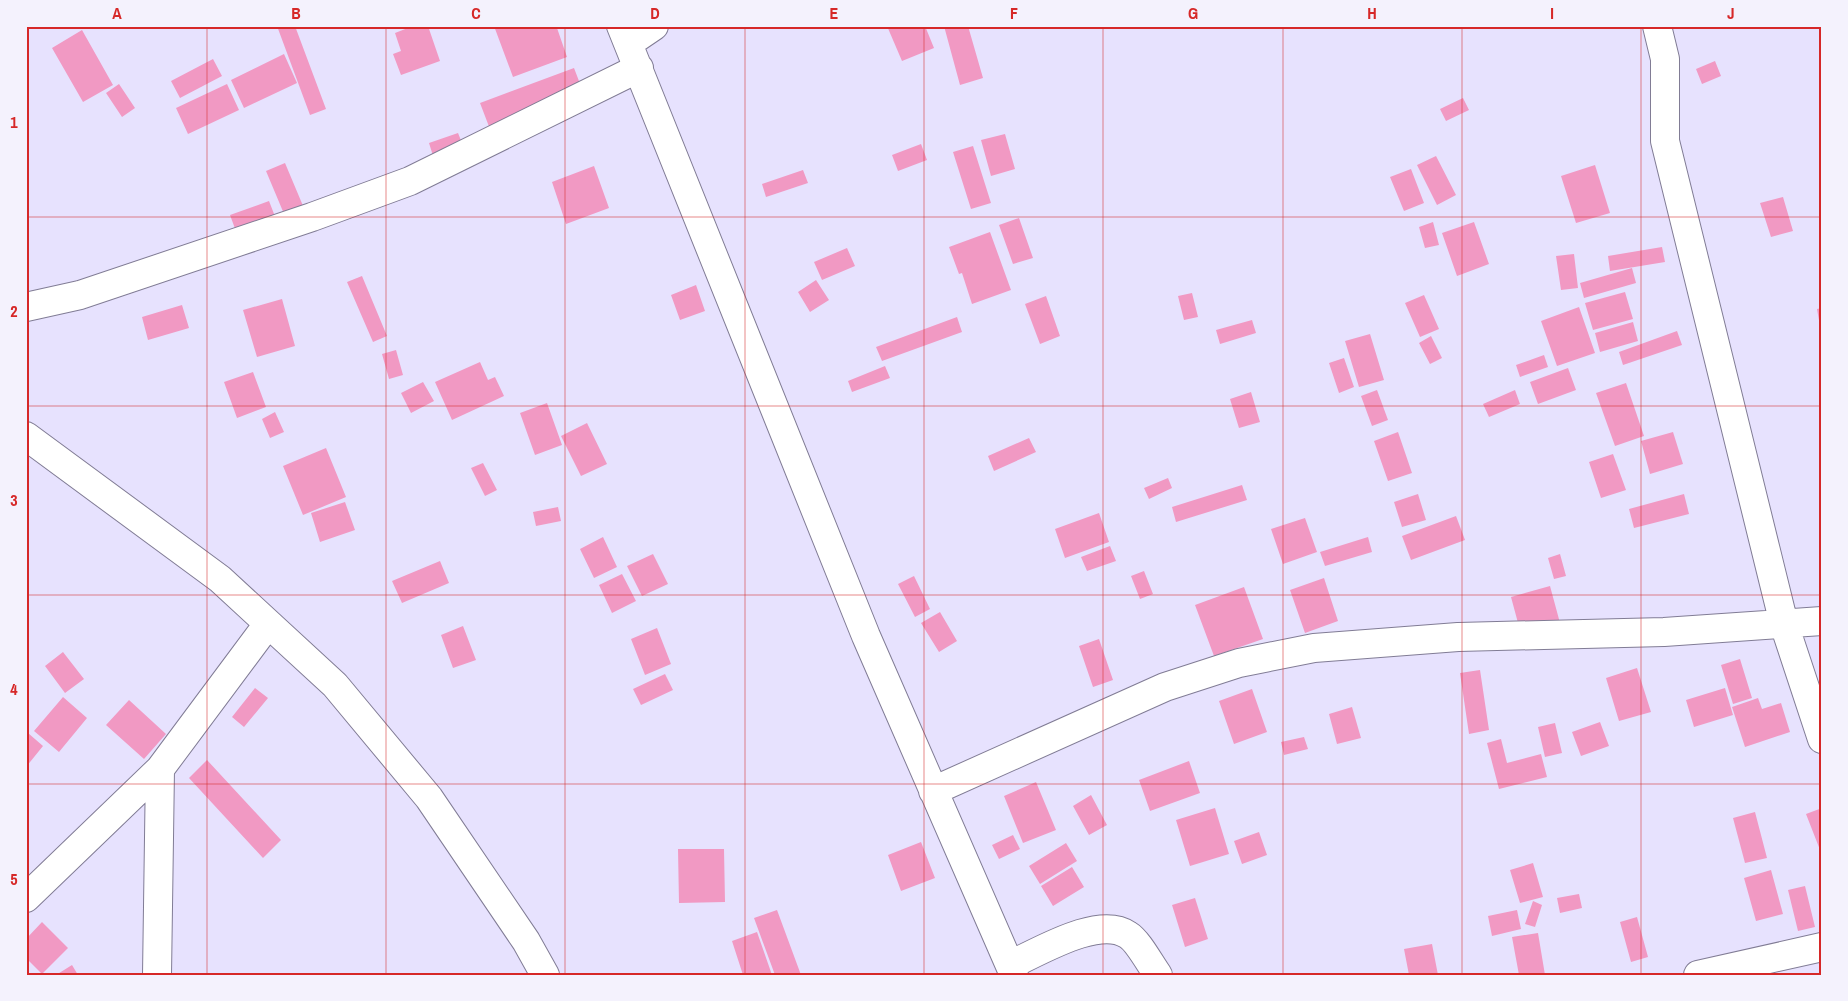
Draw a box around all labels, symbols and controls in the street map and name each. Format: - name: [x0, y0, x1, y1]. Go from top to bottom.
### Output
- text: A: [112, 2, 122, 24]
- text: B: [291, 2, 301, 24]
- text: C: [471, 2, 481, 24]
- text: D: [650, 2, 660, 24]
- text: E: [830, 2, 839, 24]
- text: F: [1010, 2, 1018, 24]
- text: G: [1188, 2, 1198, 24]
- text: H: [1367, 2, 1377, 24]
- text: I: [1550, 2, 1554, 24]
- text: J: [1727, 2, 1735, 24]
- text: 1: [10, 111, 18, 133]
- text: 2: [10, 300, 18, 322]
- text: 3: [10, 489, 18, 511]
- text: 4: [10, 678, 18, 700]
- text: 5: [10, 868, 18, 890]

